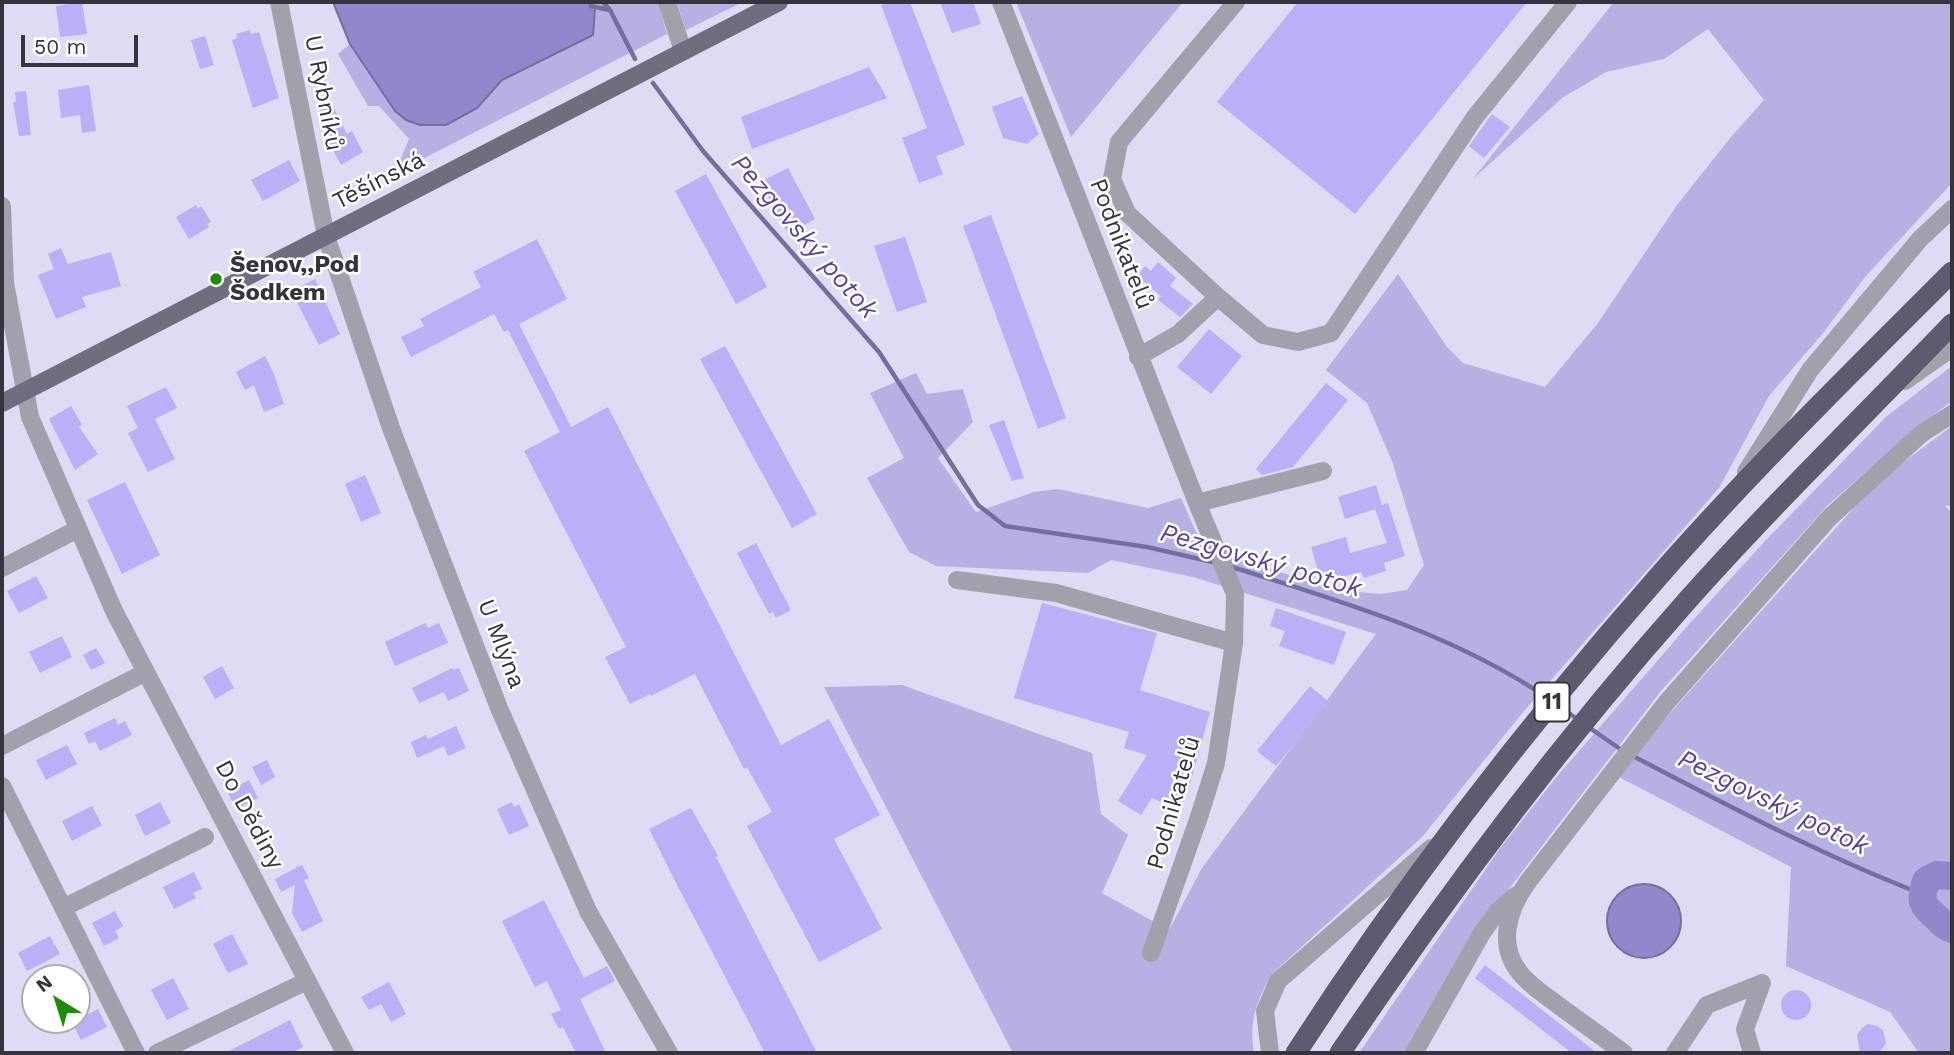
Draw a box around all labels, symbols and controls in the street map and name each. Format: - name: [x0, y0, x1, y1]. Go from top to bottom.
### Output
- scale bar: [24, 21, 142, 65]
- street label: U Rybníků: [298, 33, 348, 153]
- text: 50 m: [34, 34, 86, 59]
- street label: Těšínská: [328, 146, 430, 216]
- water label: Pezgovský potok: [724, 148, 884, 326]
- street label: Podnikatelů: [1083, 175, 1159, 313]
- place label: Šenov,,Pod Šodkem: [230, 251, 359, 307]
- marker: Šenov,,Pod Šodkem: [208, 271, 224, 287]
- water label: Pezgovský potok: [1157, 517, 1365, 605]
- street label: U Mlýna: [471, 595, 531, 693]
- road number: 11: [1534, 682, 1570, 722]
- street label: Podnikatelů: [1141, 733, 1207, 873]
- water label: Pezgovský potok: [1673, 743, 1873, 863]
- street label: Do Dědiny: [208, 756, 290, 874]
- north arrow: [21, 964, 91, 1034]
- text: N: [31, 970, 57, 997]

